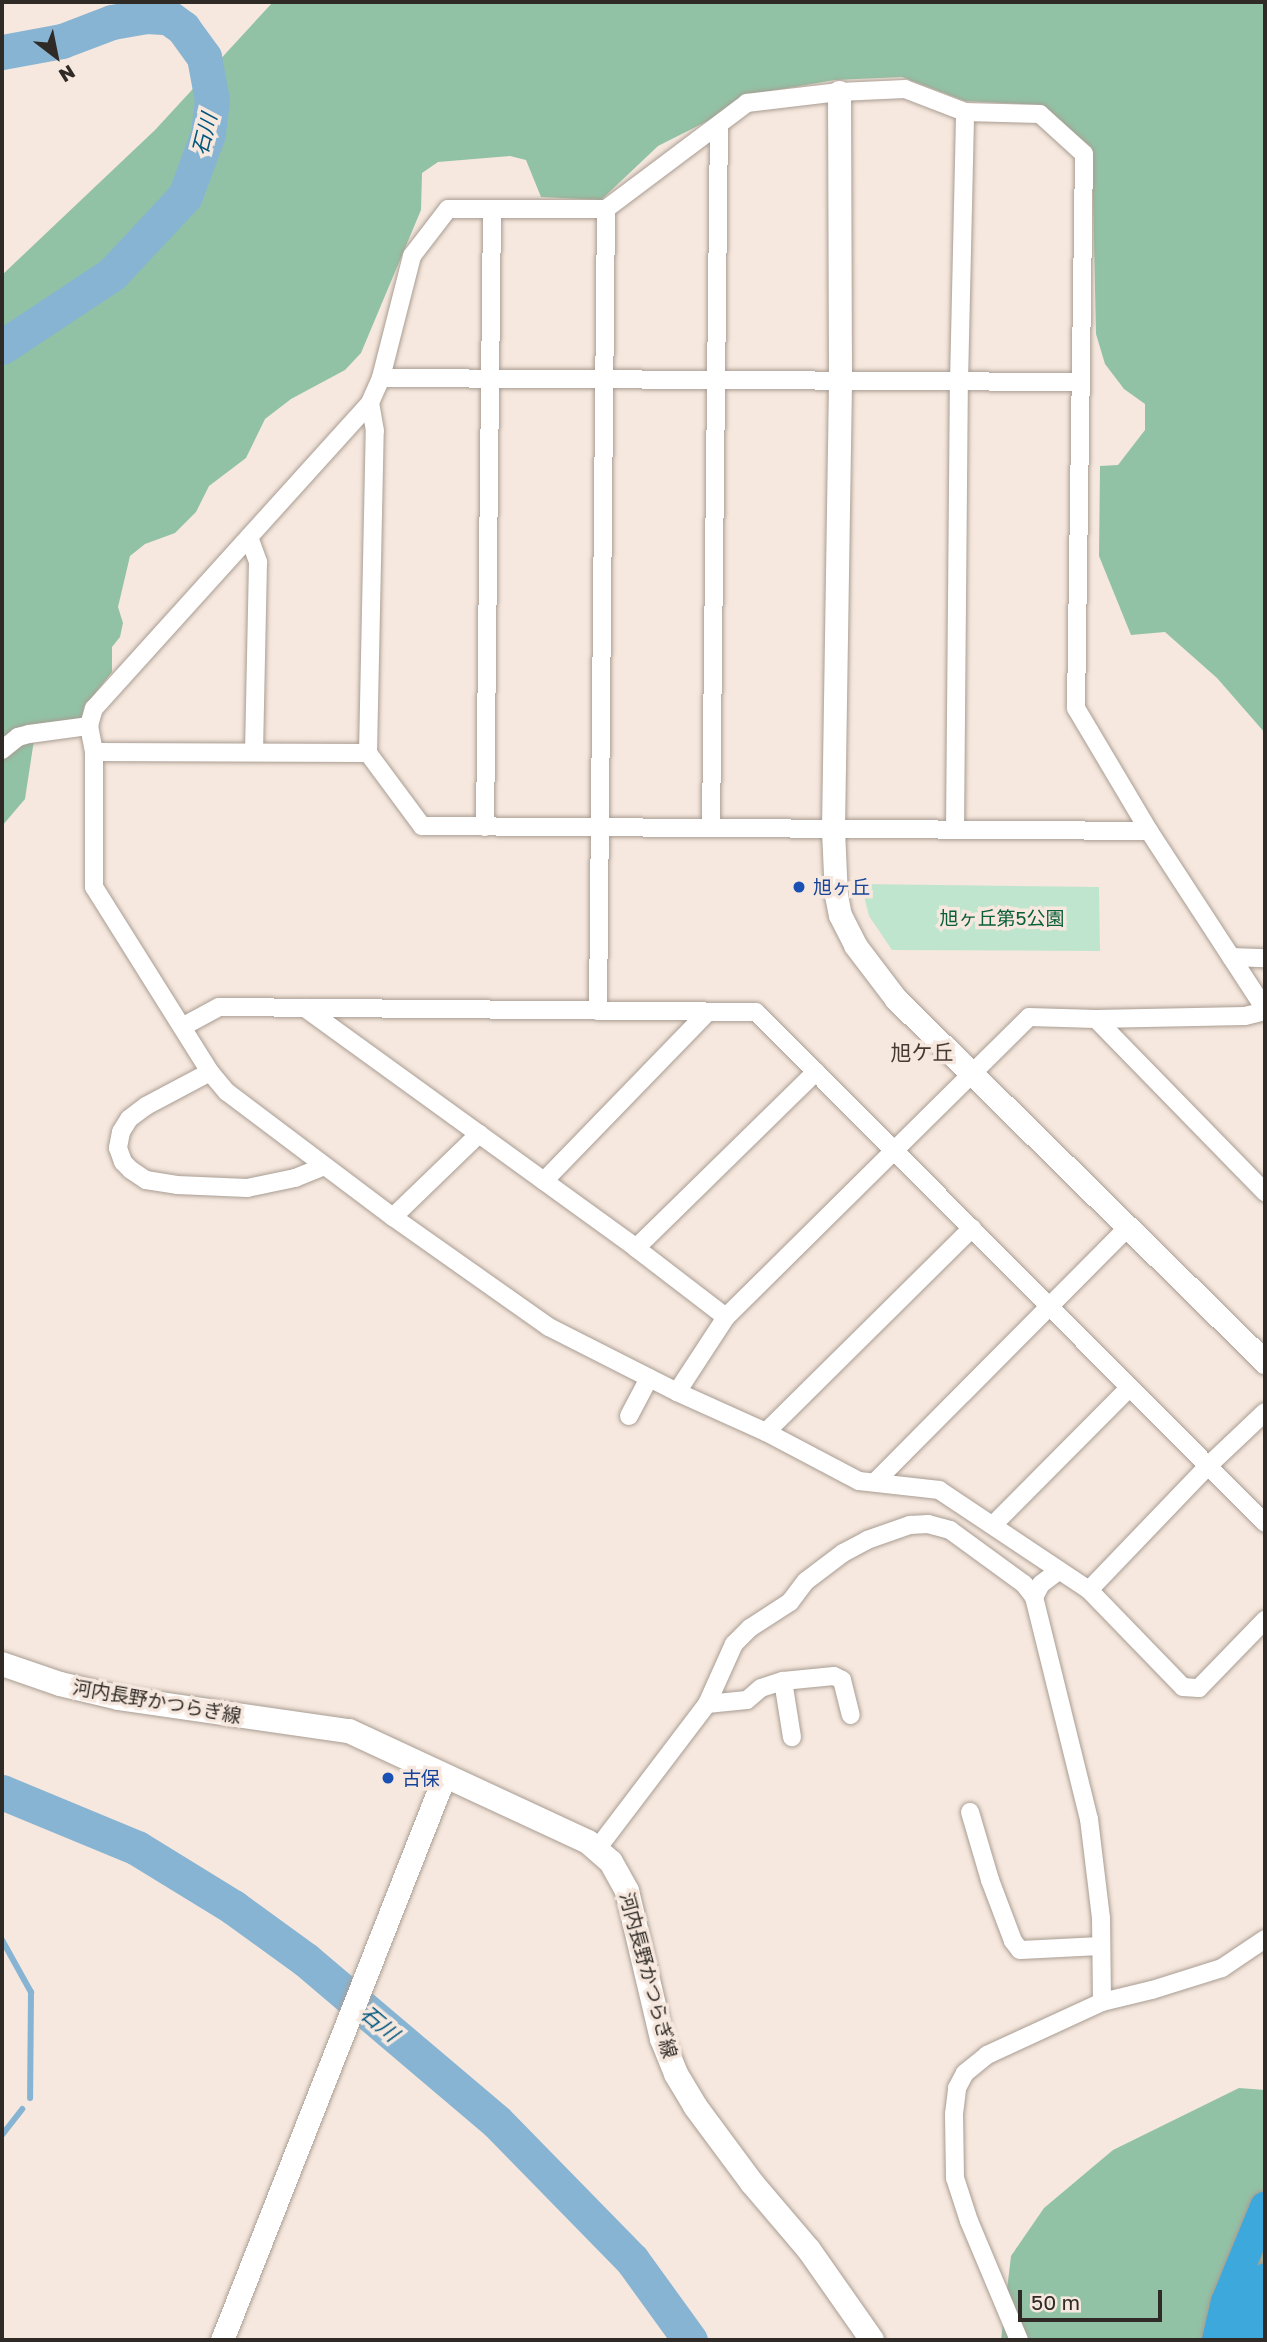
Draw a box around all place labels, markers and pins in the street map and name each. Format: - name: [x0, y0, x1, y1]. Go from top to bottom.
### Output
- place label: 旭ヶ丘: [813, 876, 870, 898]
- marker: 旭ヶ丘: [791, 879, 807, 895]
- place label: 古保: [402, 1767, 440, 1789]
- marker: 古保: [380, 1770, 396, 1786]

